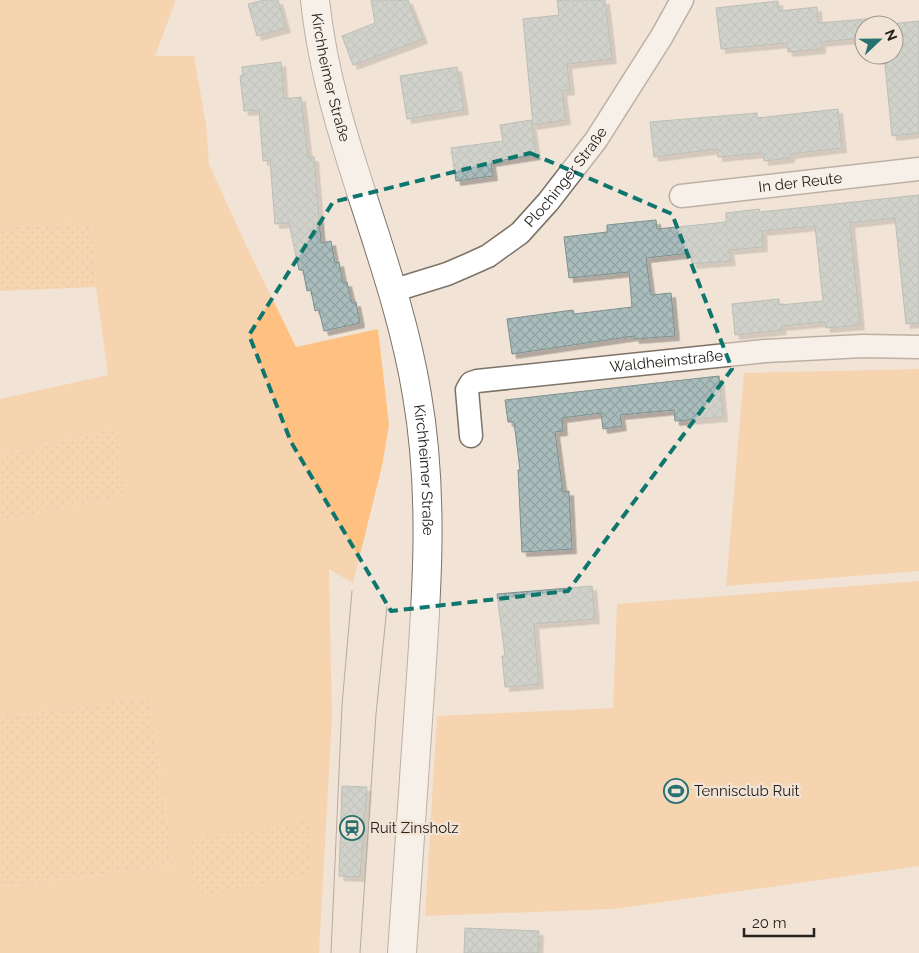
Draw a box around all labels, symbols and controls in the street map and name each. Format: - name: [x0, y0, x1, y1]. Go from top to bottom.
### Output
- street label: Kirchheimer Straße: [308, 12, 354, 144]
- north arrow: [854, 15, 904, 65]
- text: N: [882, 27, 900, 43]
- street label: Plochinger Straße: [521, 124, 611, 231]
- street label: In der Reute: [757, 169, 843, 196]
- street label: Waldheimstraße: [609, 346, 724, 376]
- street label: Kirchheimer Straße: [410, 403, 437, 536]
- sports icon: Tennisclub Ruit: [663, 778, 689, 804]
- place label: Tennisclub Ruit: [694, 782, 799, 800]
- station icon: Ruit Zinsholz: [339, 815, 365, 841]
- place label: Ruit Zinsholz: [370, 819, 459, 837]
- scale bar: [744, 906, 814, 938]
- text: 20 m: [752, 914, 787, 932]

